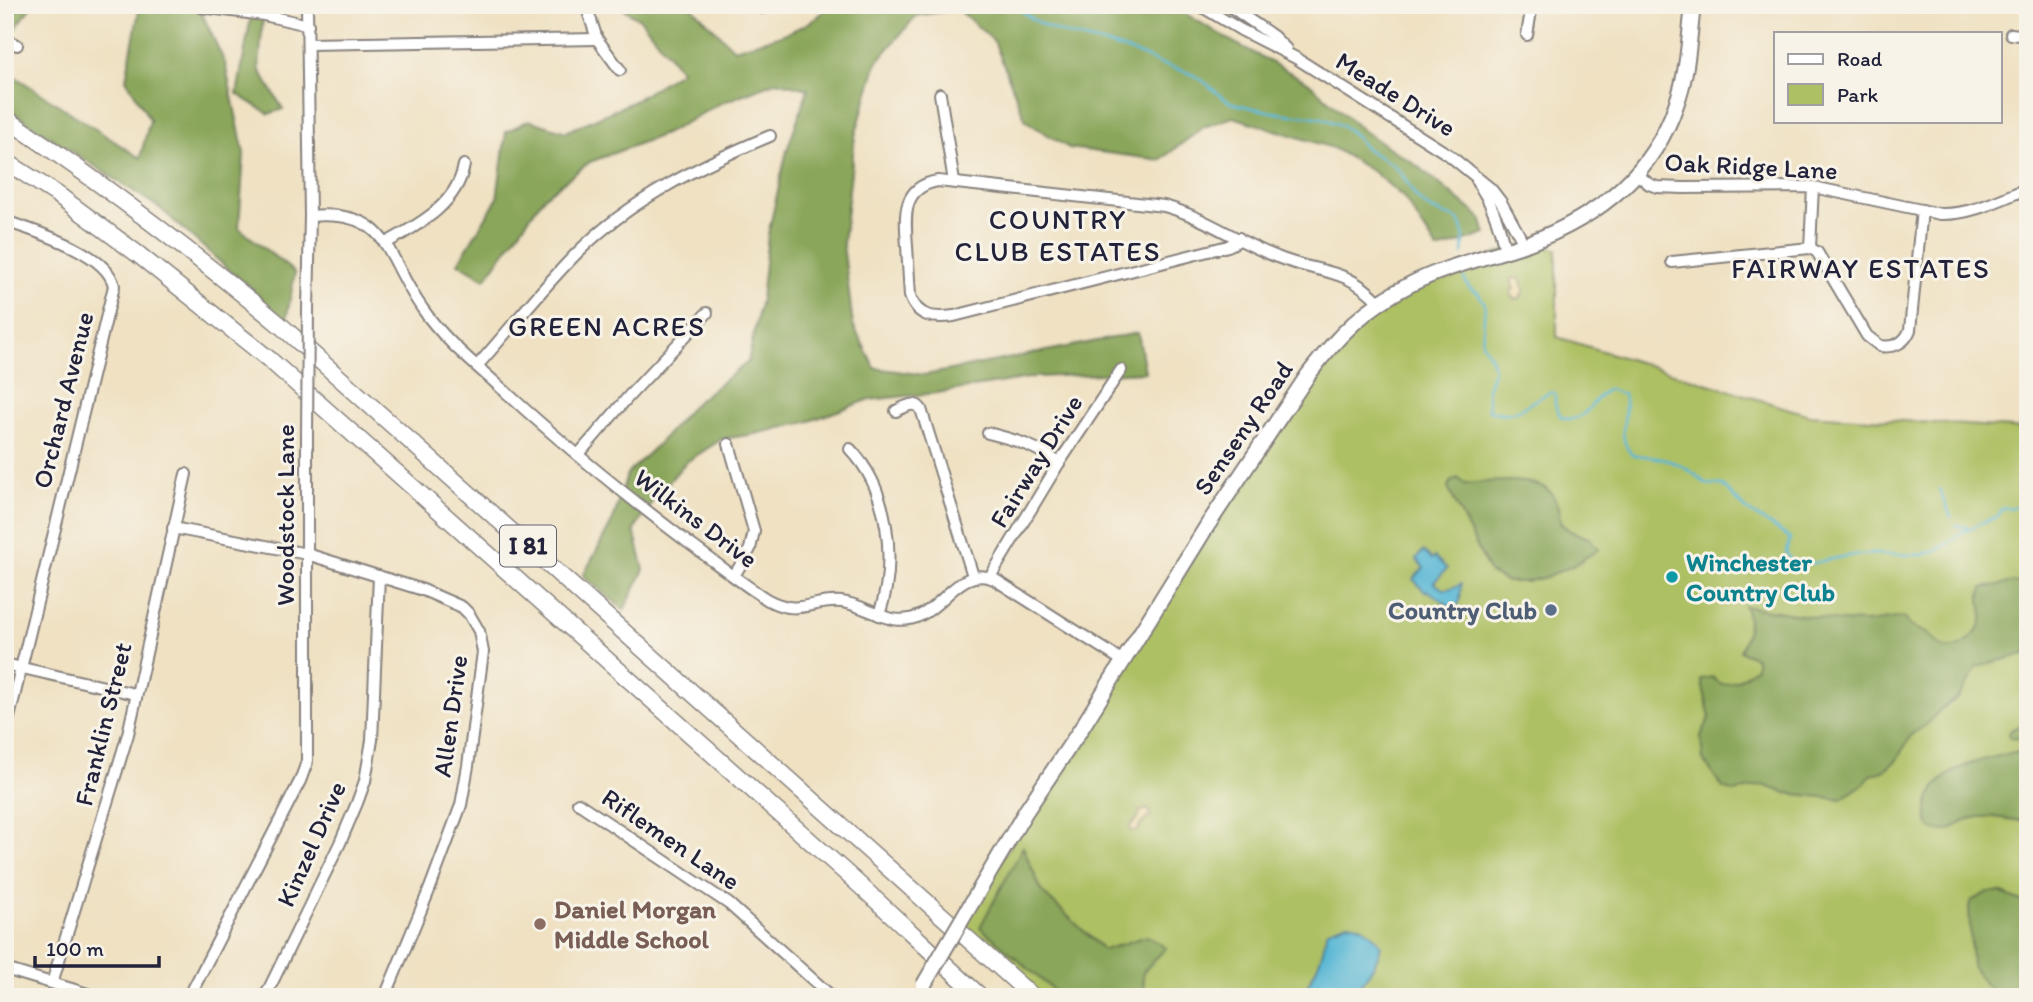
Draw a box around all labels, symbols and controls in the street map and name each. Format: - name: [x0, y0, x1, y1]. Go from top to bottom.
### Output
- legend: [1774, 32, 2002, 122]
- street label: Meade Drive: [1330, 44, 1462, 144]
- text: Road: [1837, 46, 1883, 71]
- text: Park: [1837, 82, 1879, 107]
- street label: Oak Ridge Lane: [1664, 145, 1838, 187]
- district label: COUNTRY CLUB ESTATES: [955, 202, 1161, 268]
- district label: FAIRWAY ESTATES: [1731, 251, 1991, 285]
- street label: Orchard Avenue: [26, 308, 100, 492]
- district label: GREEN ACRES: [508, 309, 706, 343]
- street label: Senseny Road: [1186, 355, 1300, 501]
- street label: Fairway Drive: [982, 389, 1090, 533]
- street label: Woodstock Lane: [269, 424, 301, 606]
- street label: Wilkins Drive: [628, 461, 764, 575]
- road number: I 81: [500, 526, 556, 566]
- place label: Winchester Country Club: [1686, 546, 1835, 608]
- marker: Winchester Country Club: [1664, 569, 1680, 585]
- place label: Country Club: [1388, 594, 1537, 626]
- marker: Country Club: [1543, 602, 1559, 618]
- street label: Franklin Street: [67, 639, 139, 809]
- street label: Allen Drive: [426, 653, 474, 779]
- street label: Kinzel Drive: [269, 776, 353, 912]
- street label: Riflemen Lane: [596, 781, 746, 897]
- place label: Daniel Morgan Middle School: [554, 893, 716, 955]
- marker: Daniel Morgan Middle School: [532, 916, 548, 932]
- scale bar: [35, 925, 159, 969]
- text: 100 m: [46, 936, 104, 961]

